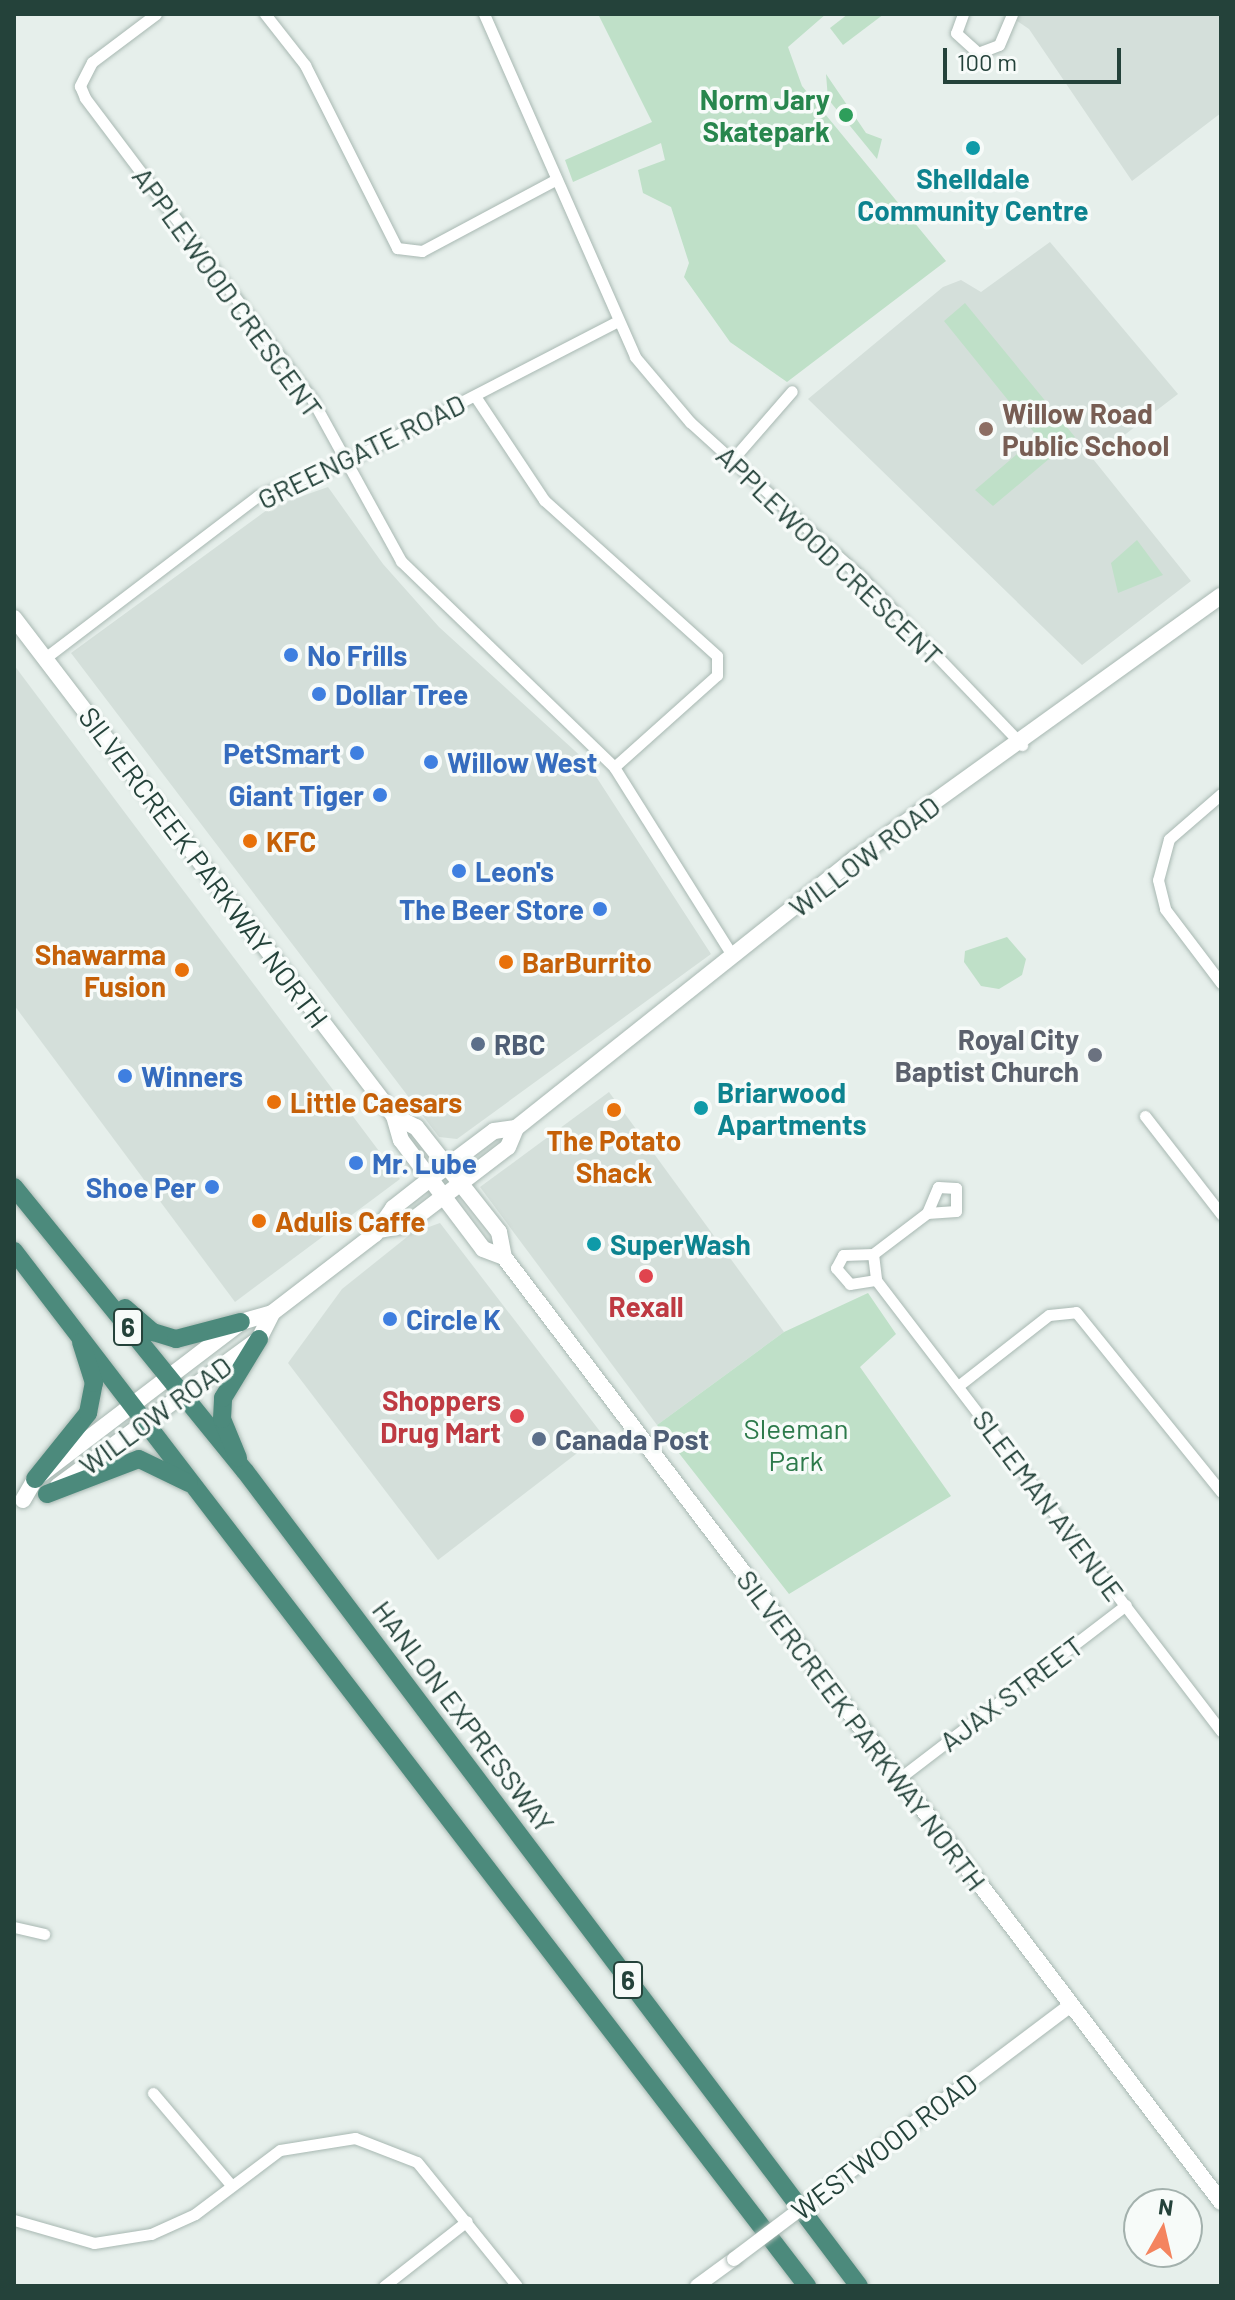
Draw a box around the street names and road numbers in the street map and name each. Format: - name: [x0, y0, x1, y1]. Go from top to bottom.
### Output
- street label: APPLEWOOD CRESCENT: [126, 160, 330, 424]
- street label: GREENGATE ROAD: [252, 386, 470, 516]
- street label: APPLEWOOD CRESCENT: [710, 438, 950, 672]
- street label: SILVERCREEK PARKWAY NORTH: [72, 700, 336, 1034]
- street label: WILLOW ROAD: [782, 788, 946, 924]
- road number: 6: [112, 1305, 144, 1349]
- street label: WILLOW ROAD: [72, 1349, 238, 1481]
- street label: SLEEMAN AVENUE: [966, 1403, 1132, 1607]
- street label: SILVERCREEK PARKWAY NORTH: [730, 1563, 994, 1897]
- street label: HANLON EXPRESSWAY: [366, 1594, 562, 1838]
- street label: AJAX STREET: [933, 1628, 1089, 1758]
- road number: 6: [612, 1958, 644, 2002]
- street label: WESTWOOD ROAD: [785, 2065, 983, 2227]

